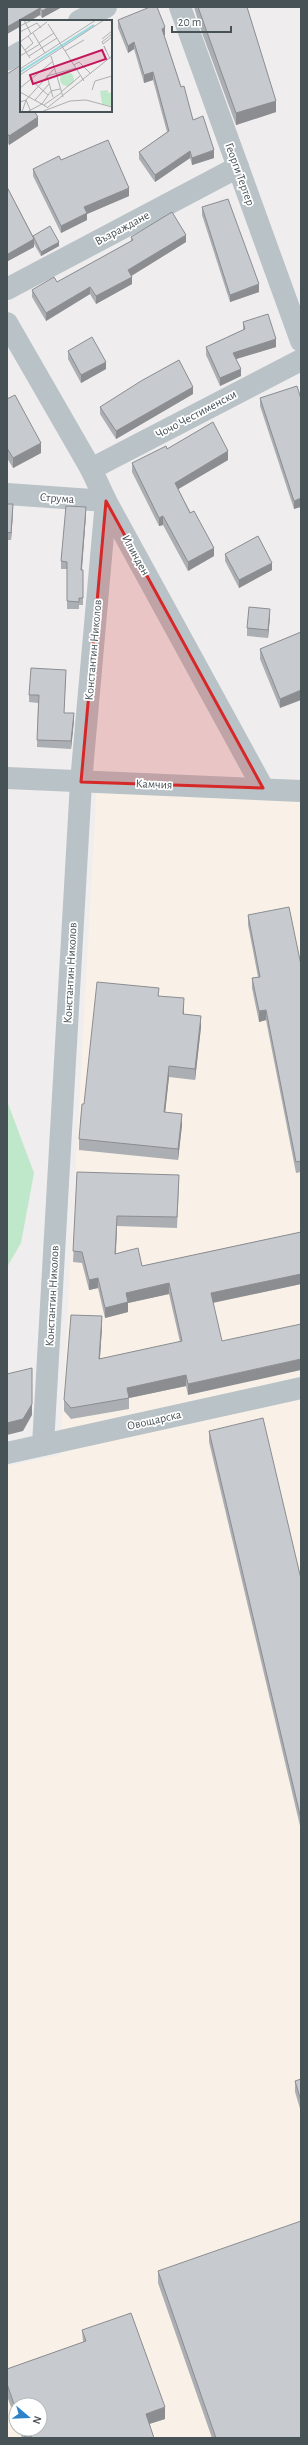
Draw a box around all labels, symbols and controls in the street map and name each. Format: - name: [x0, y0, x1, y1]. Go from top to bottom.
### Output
- scale bar: [172, 8, 231, 34]
- text: 20 m: [178, 16, 201, 28]
- inset map: [20, 20, 112, 112]
- street label: Георги Тертер: [223, 141, 257, 207]
- street label: Възраждане: [93, 209, 151, 247]
- street label: Чочо Честименски: [154, 388, 238, 440]
- street label: Струма: [39, 491, 75, 506]
- street label: Илинден: [120, 533, 152, 577]
- street label: Константин Николов: [83, 599, 103, 701]
- street label: Камчия: [135, 777, 173, 791]
- street label: Константин Николов: [61, 922, 79, 1024]
- street label: Константин Николов: [43, 1245, 61, 1347]
- street label: Овощарска: [126, 1408, 183, 1432]
- north arrow: [8, 2397, 48, 2437]
- text: N: [31, 2415, 43, 2426]

